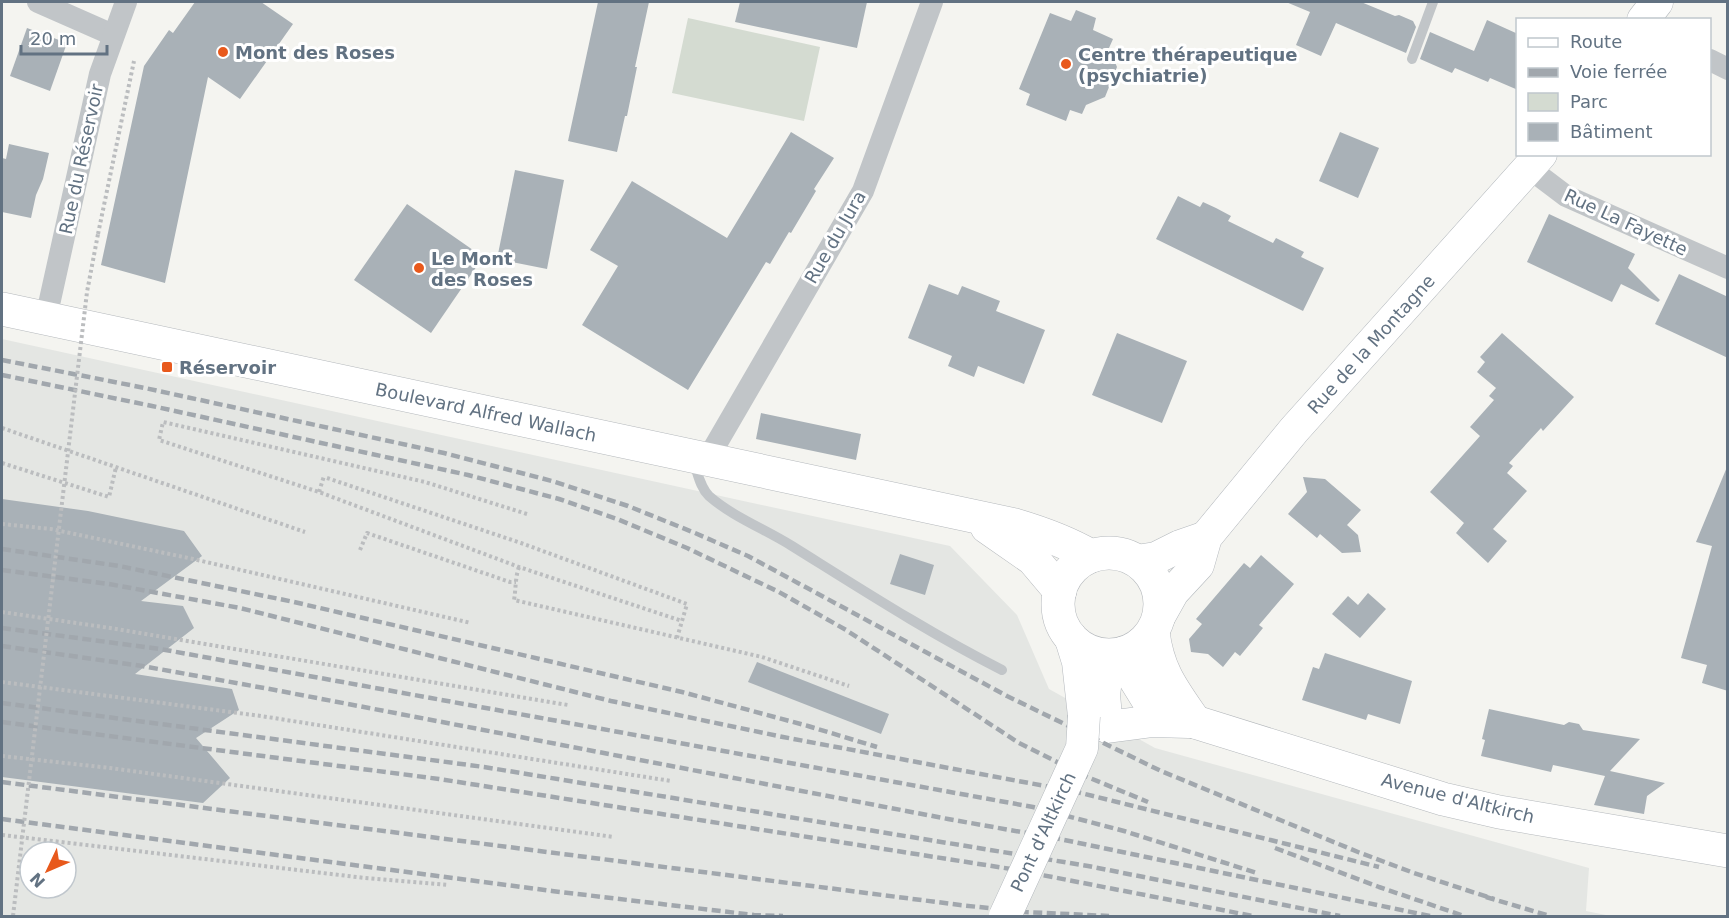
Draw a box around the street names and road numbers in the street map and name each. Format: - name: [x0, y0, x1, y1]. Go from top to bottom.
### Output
- street label: Rue du Réservoir: [55, 81, 107, 236]
- street label: Rue La Fayette: [1561, 184, 1691, 260]
- street label: Rue du Jura: [800, 187, 870, 287]
- street label: Rue de la Montagne: [1303, 270, 1439, 418]
- street label: Boulevard Alfred Wallach: [373, 378, 599, 446]
- street label: Pont d'Altkirch: [1006, 769, 1080, 895]
- street label: Avenue d'Altkirch: [1379, 769, 1537, 827]

